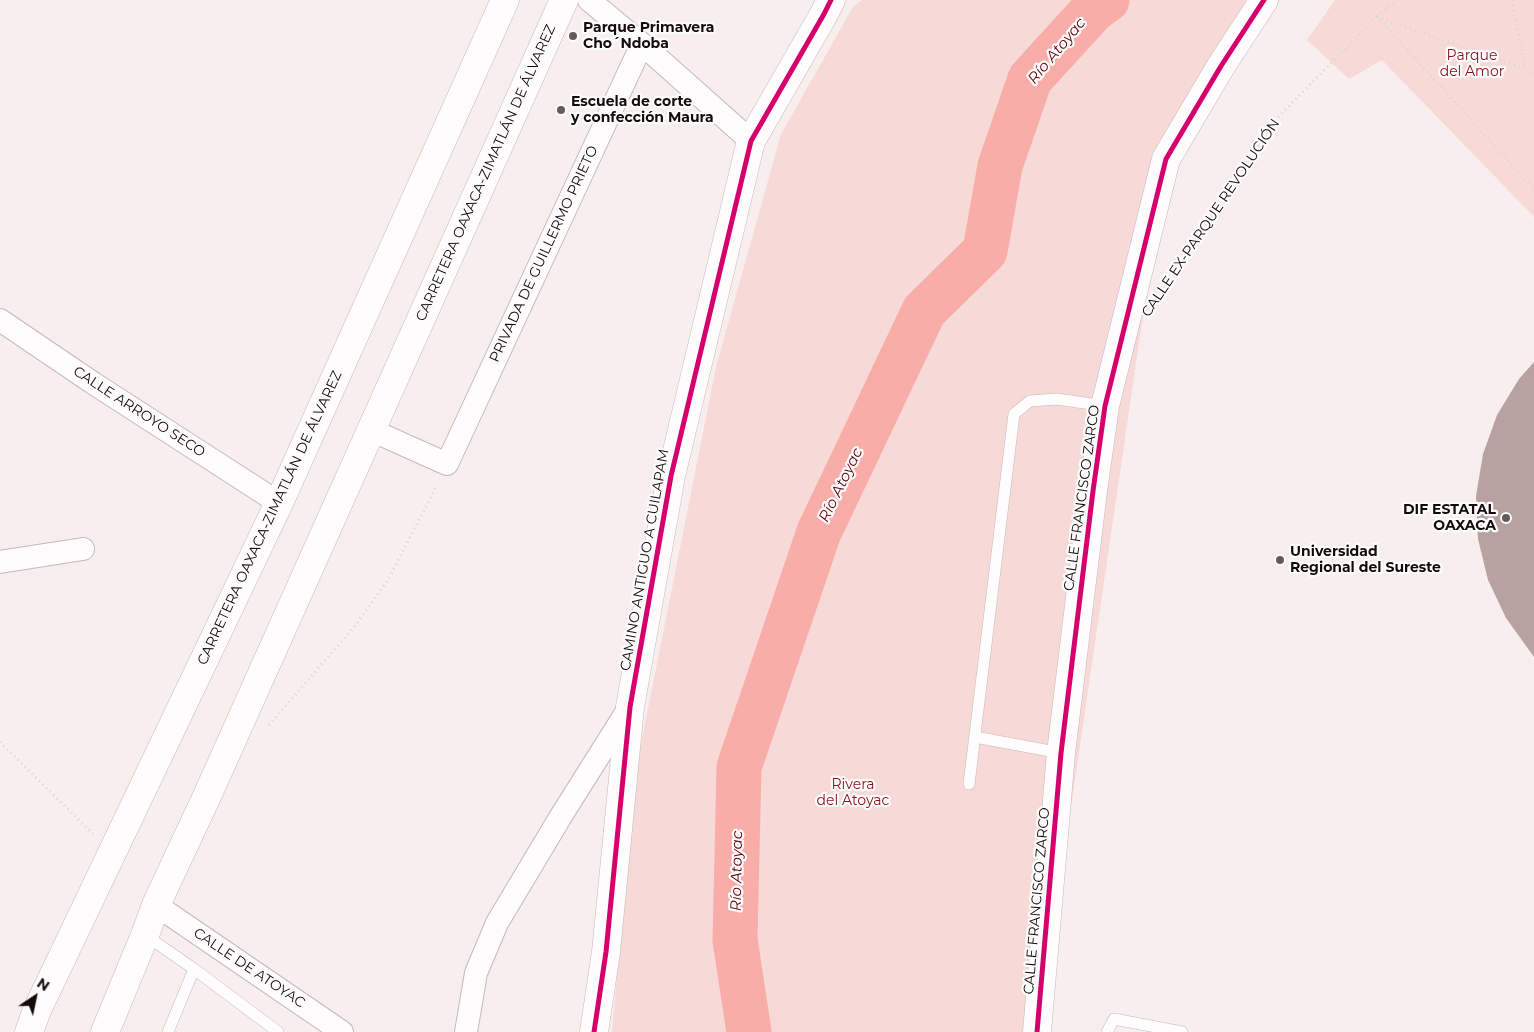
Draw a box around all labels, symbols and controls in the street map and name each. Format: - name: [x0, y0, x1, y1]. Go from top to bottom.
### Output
- water label: Río Atoyac: [1024, 14, 1090, 88]
- place label: Parque Primavera Cho´Ndoba: [583, 20, 714, 52]
- street label: CARRETERA OAXACA-ZIMATLÁN DE ÁLVAREZ: [413, 22, 559, 324]
- marker: Parque Primavera Cho´Ndoba: [567, 30, 579, 42]
- park label: Parque del Amor: [1440, 48, 1504, 80]
- place label: Escuela de corte y confección Maura: [571, 94, 714, 126]
- marker: Escuela de corte y confección Maura: [555, 104, 567, 116]
- street label: CALLE EX-PARQUE REVOLUCIÓN: [1138, 116, 1284, 320]
- street label: PRIVADA DE GUILLERMO PRIETO: [486, 143, 602, 365]
- street label: CALLE ARROYO SECO: [70, 363, 208, 461]
- street label: CARRETERA OAXACA-ZIMATLÁN DE ÁLVAREZ: [194, 368, 346, 668]
- street label: CALLE FRANCISCO ZARCO: [1061, 404, 1103, 592]
- water label: Río Atoyac: [815, 445, 867, 525]
- street label: CAMINO ANTIGUO A CUILAPAM: [617, 448, 673, 672]
- place label: DIF ESTATAL OAXACA: [1403, 502, 1496, 534]
- marker: DIF ESTATAL OAXACA: [1500, 512, 1512, 524]
- place label: Universidad Regional del Sureste: [1290, 544, 1441, 576]
- marker: Universidad Regional del Sureste: [1274, 554, 1286, 566]
- park label: Rivera del Atoyac: [817, 777, 889, 810]
- street label: CALLE FRANCISCO ZARCO: [1020, 807, 1054, 995]
- water label: Río Atoyac: [727, 831, 747, 911]
- street label: CALLE DE ATOYAC: [190, 925, 308, 1011]
- north arrow: [10, 972, 60, 1022]
- text: N: [34, 974, 53, 995]

